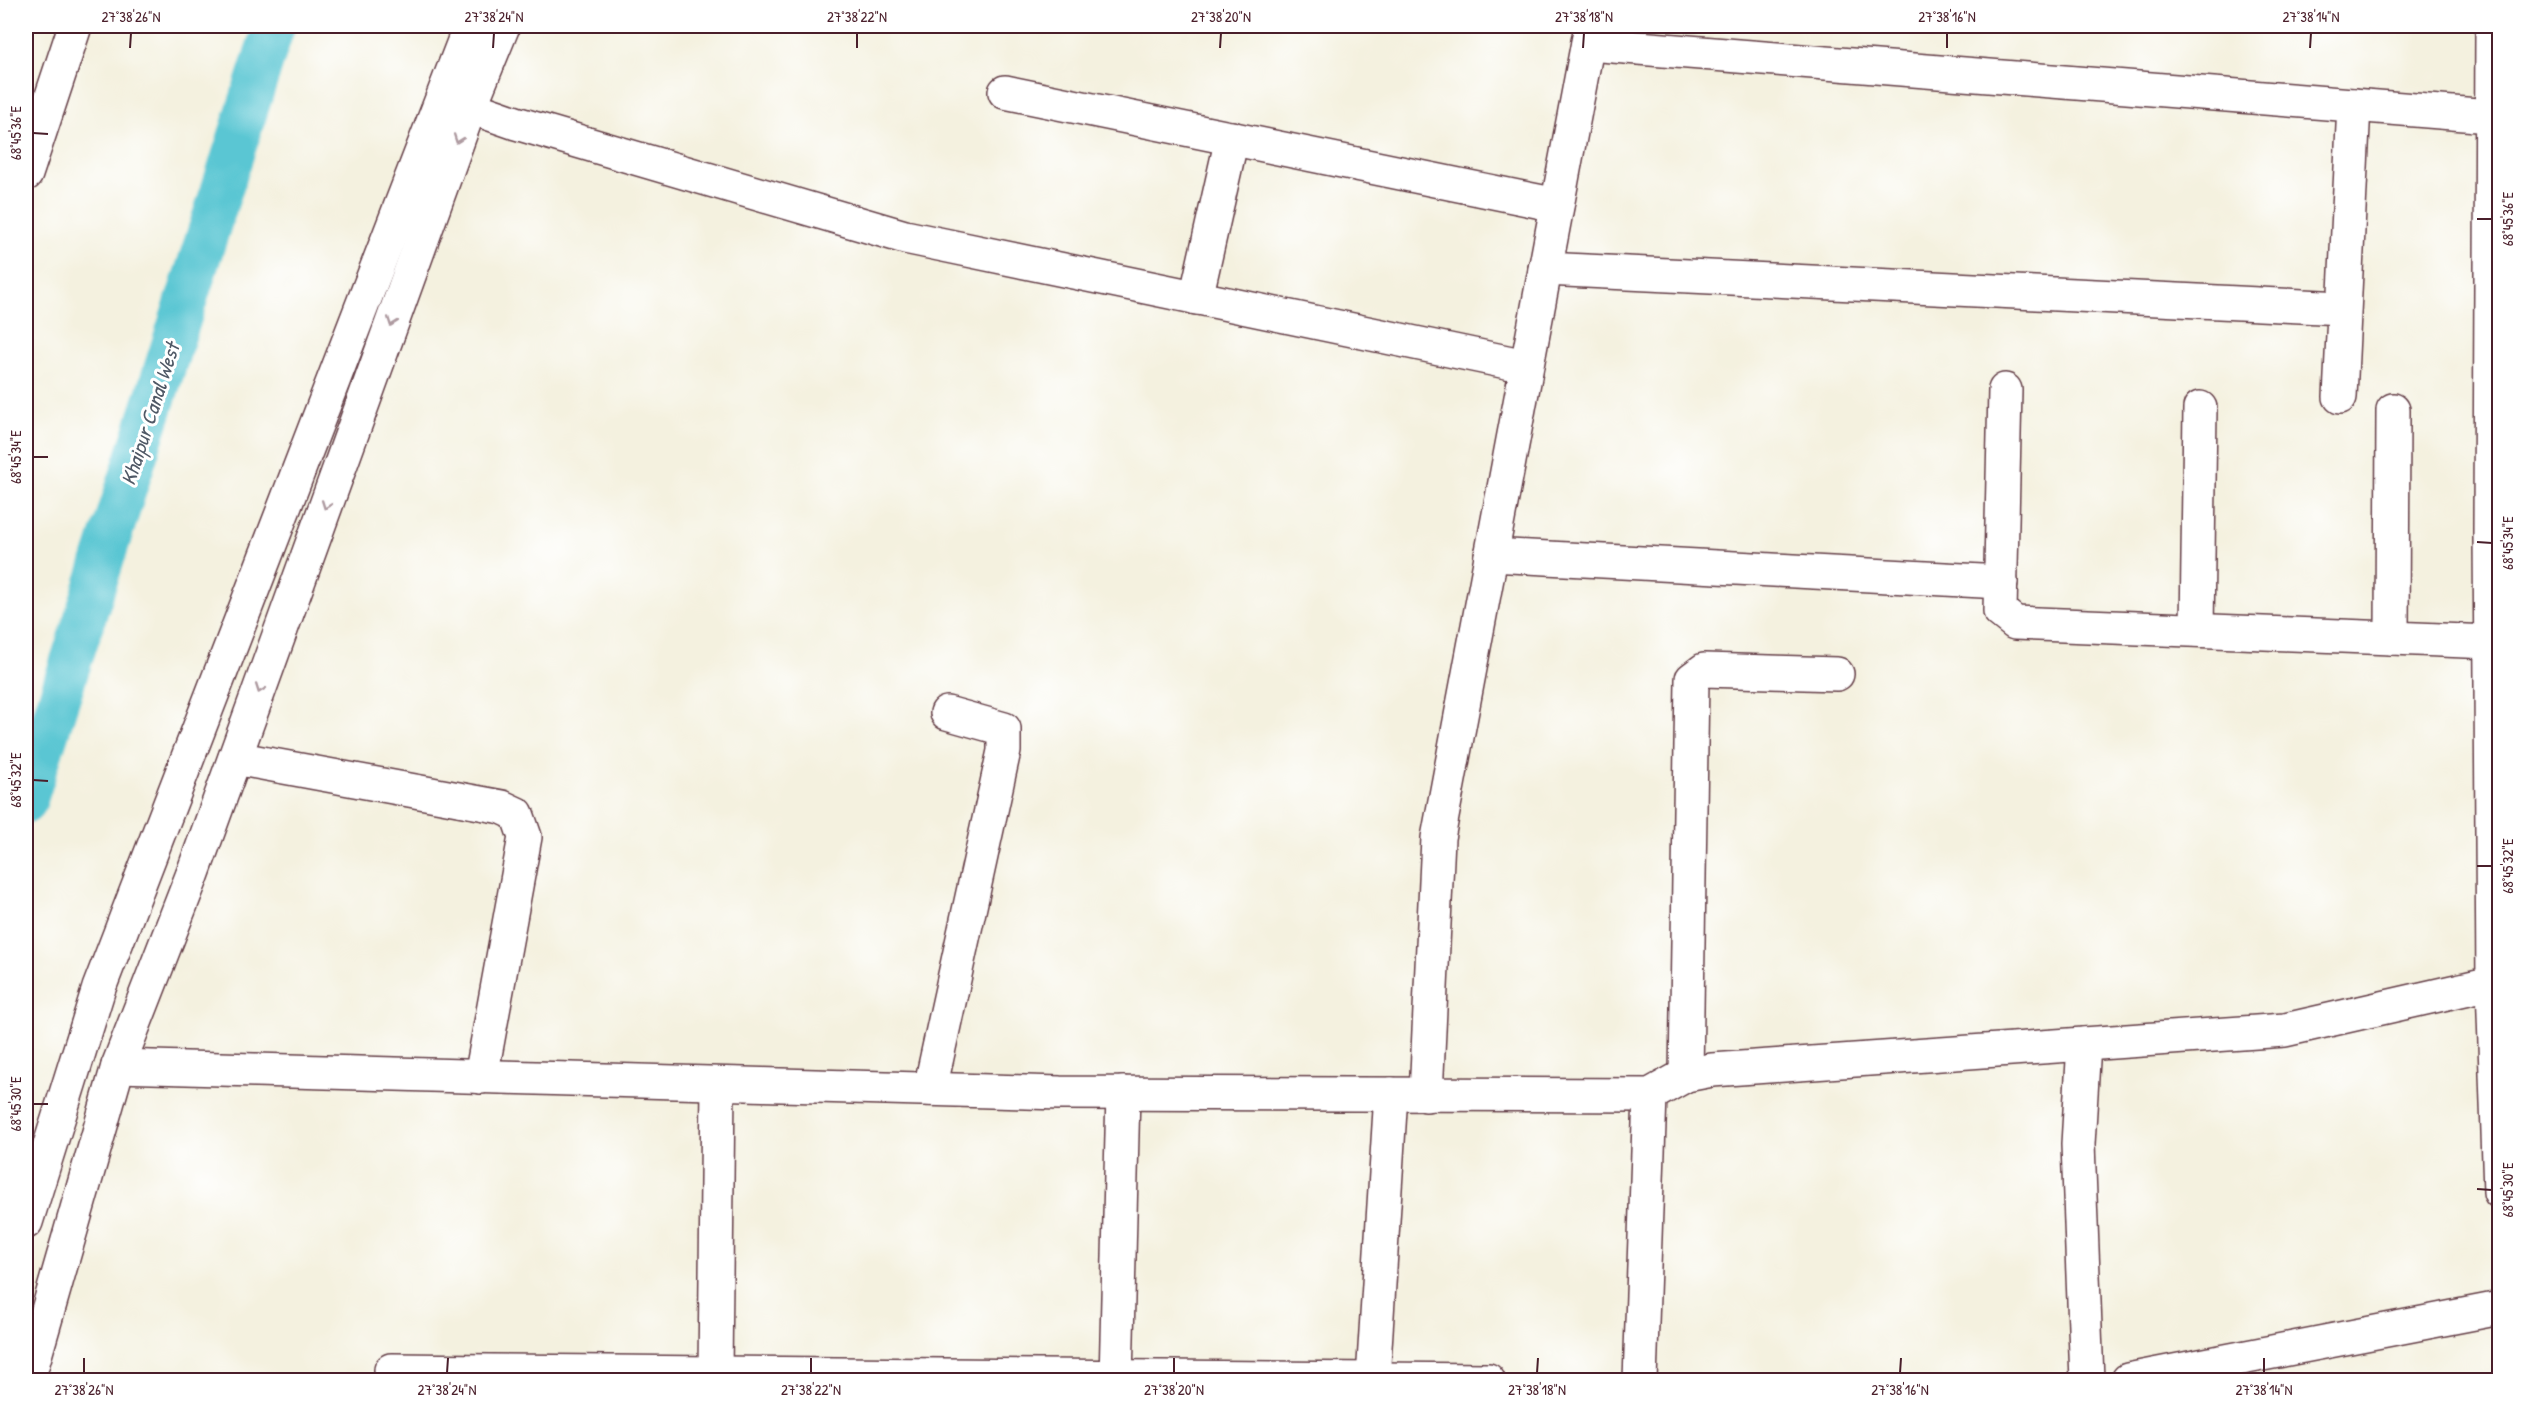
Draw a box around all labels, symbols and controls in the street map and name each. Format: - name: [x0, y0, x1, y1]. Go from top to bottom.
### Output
- text: 27°38'26"N: [101, 6, 161, 27]
- text: 27°38'24"N: [465, 6, 523, 27]
- text: 27°38'22"N: [827, 6, 887, 27]
- text: 27°38'20"N: [1191, 6, 1251, 27]
- text: 27°38'18"N: [1555, 6, 1613, 27]
- text: 27°38'16"N: [1918, 6, 1976, 27]
- text: 27°38'14"N: [2282, 6, 2340, 27]
- text: 68°45'36"E: [5, 106, 26, 160]
- one-way arrow: [453, 133, 466, 143]
- text: 68°45'36"E: [2497, 192, 2518, 246]
- one-way arrow: [387, 316, 400, 327]
- water label: Khaipur Canal West: [113, 337, 187, 489]
- text: 68°45'34"E: [5, 430, 26, 484]
- one-way arrow: [321, 500, 334, 510]
- text: 68°45'34"E: [2497, 516, 2518, 570]
- one-way arrow: [255, 683, 267, 694]
- text: 68°45'32"E: [5, 752, 26, 808]
- text: 68°45'32"E: [2497, 838, 2518, 894]
- text: 68°45'30"E: [5, 1076, 26, 1132]
- text: 68°45'30"E: [2497, 1162, 2518, 1218]
- text: 27°38'26"N: [54, 1379, 114, 1400]
- text: 27°38'24"N: [418, 1379, 476, 1400]
- text: 27°38'22"N: [781, 1379, 841, 1400]
- text: 27°38'20"N: [1144, 1379, 1204, 1400]
- text: 27°38'18"N: [1508, 1379, 1566, 1400]
- text: 27°38'16"N: [1871, 1379, 1929, 1400]
- text: 27°38'14"N: [2235, 1379, 2293, 1400]

